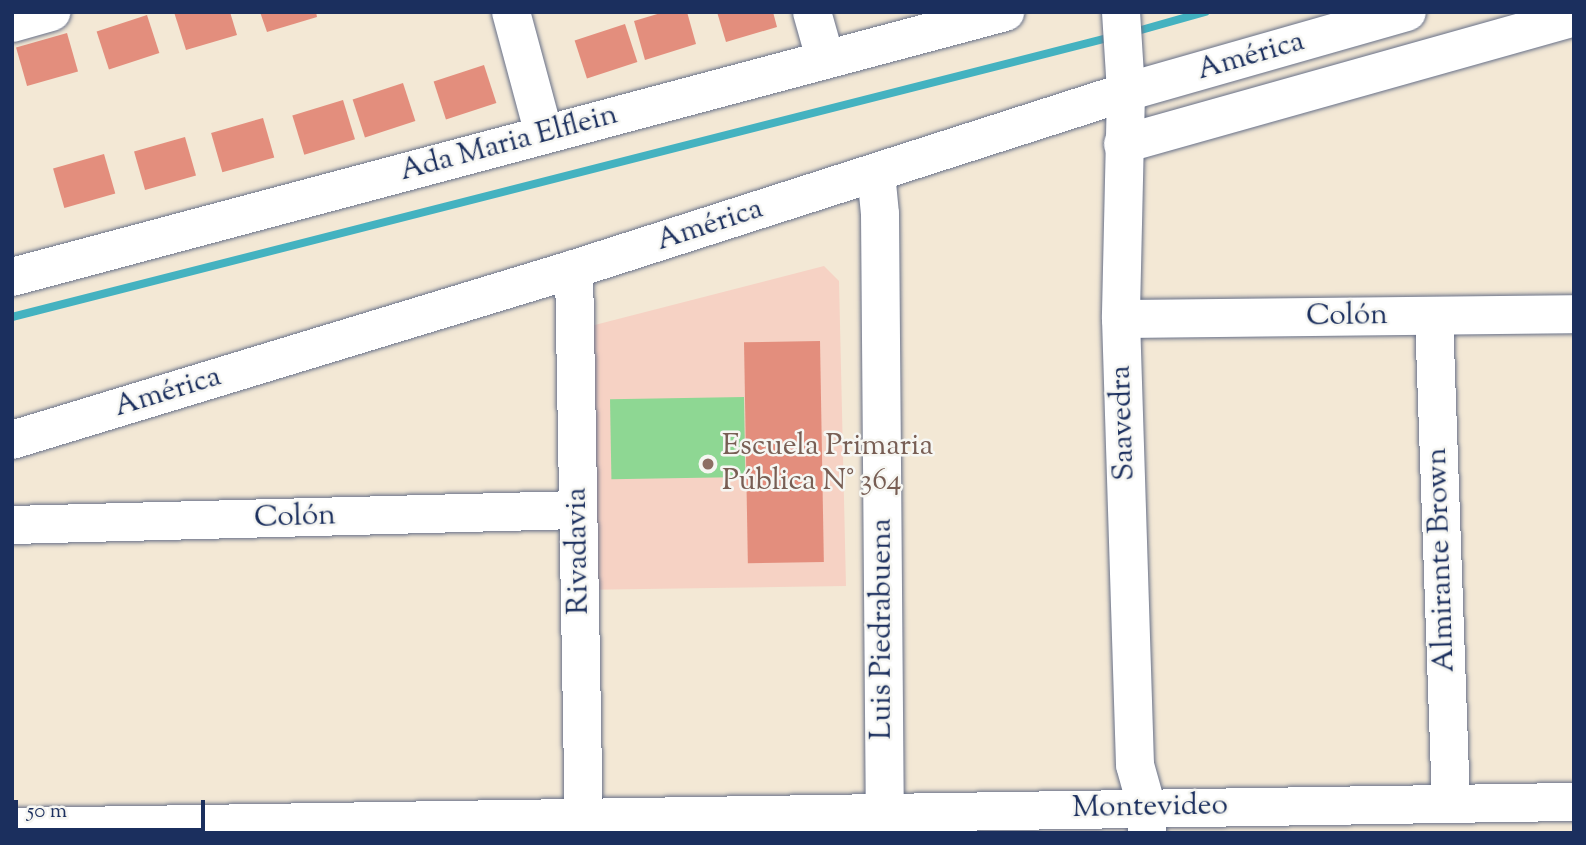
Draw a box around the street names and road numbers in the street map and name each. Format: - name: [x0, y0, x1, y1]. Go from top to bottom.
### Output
- street label: América: [1193, 25, 1309, 89]
- street label: Ada Maria Elflein: [396, 98, 622, 190]
- street label: América: [652, 192, 768, 260]
- street label: Colón: [1306, 298, 1388, 336]
- street label: América: [110, 360, 226, 426]
- street label: Saavedra: [1104, 365, 1144, 481]
- street label: Almirante Brown: [1420, 447, 1464, 673]
- street label: Rivadavia: [560, 487, 598, 615]
- street label: Colón: [253, 499, 337, 537]
- street label: Luis Piedrabuena: [865, 518, 901, 740]
- street label: Montevideo: [1072, 789, 1228, 827]

